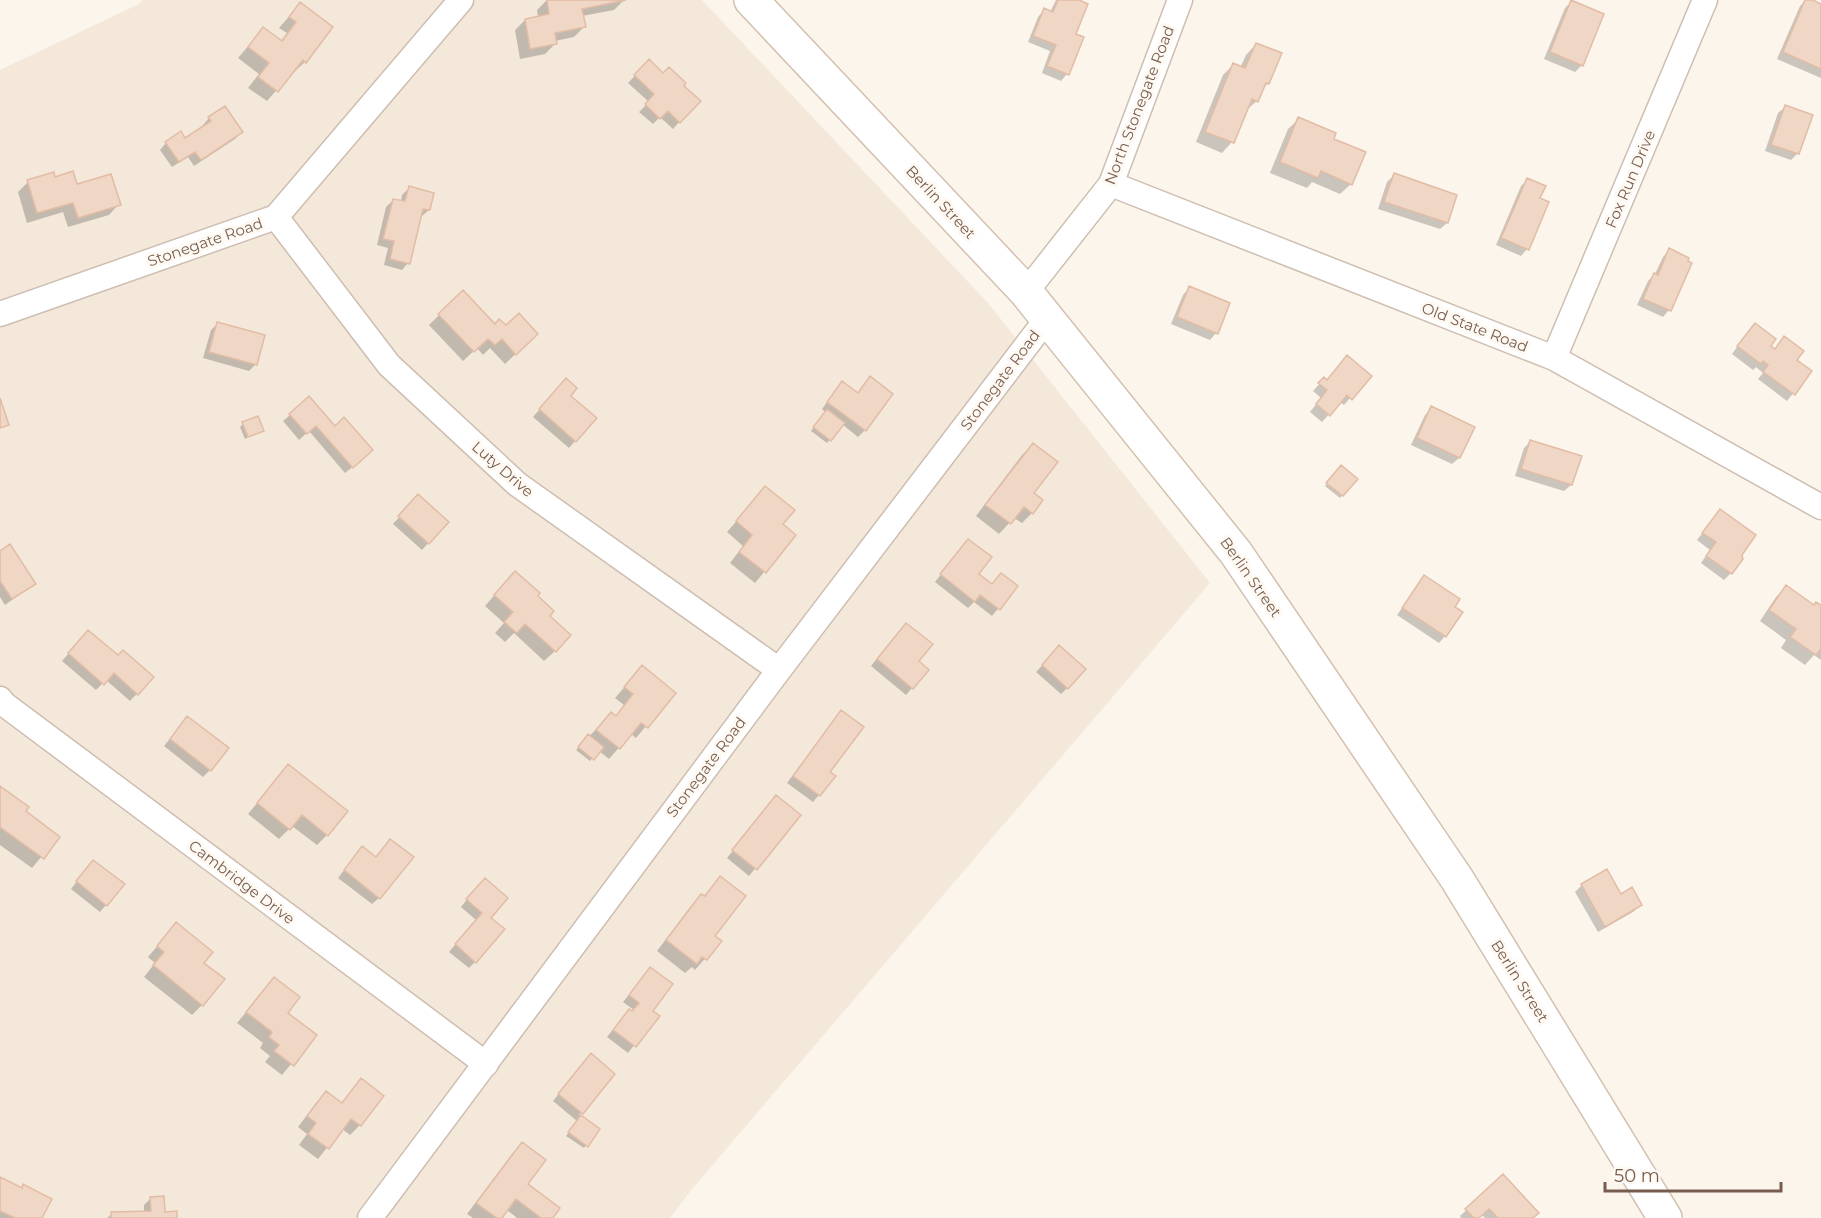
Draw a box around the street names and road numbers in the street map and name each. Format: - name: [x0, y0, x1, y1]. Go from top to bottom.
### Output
- street label: North Stonegate Road: [1100, 23, 1178, 187]
- street label: Fox Run Drive: [1601, 127, 1659, 231]
- street label: Berlin Street: [902, 161, 980, 243]
- street label: Stonegate Road: [145, 213, 265, 271]
- street label: Old State Road: [1419, 298, 1531, 356]
- street label: Stonegate Road: [956, 326, 1044, 434]
- street label: Luty Drive: [468, 437, 538, 501]
- street label: Berlin Street: [1216, 533, 1286, 621]
- street label: Stonegate Road: [662, 713, 750, 821]
- street label: Cambridge Drive: [185, 836, 299, 928]
- street label: Berlin Street: [1487, 936, 1553, 1026]

